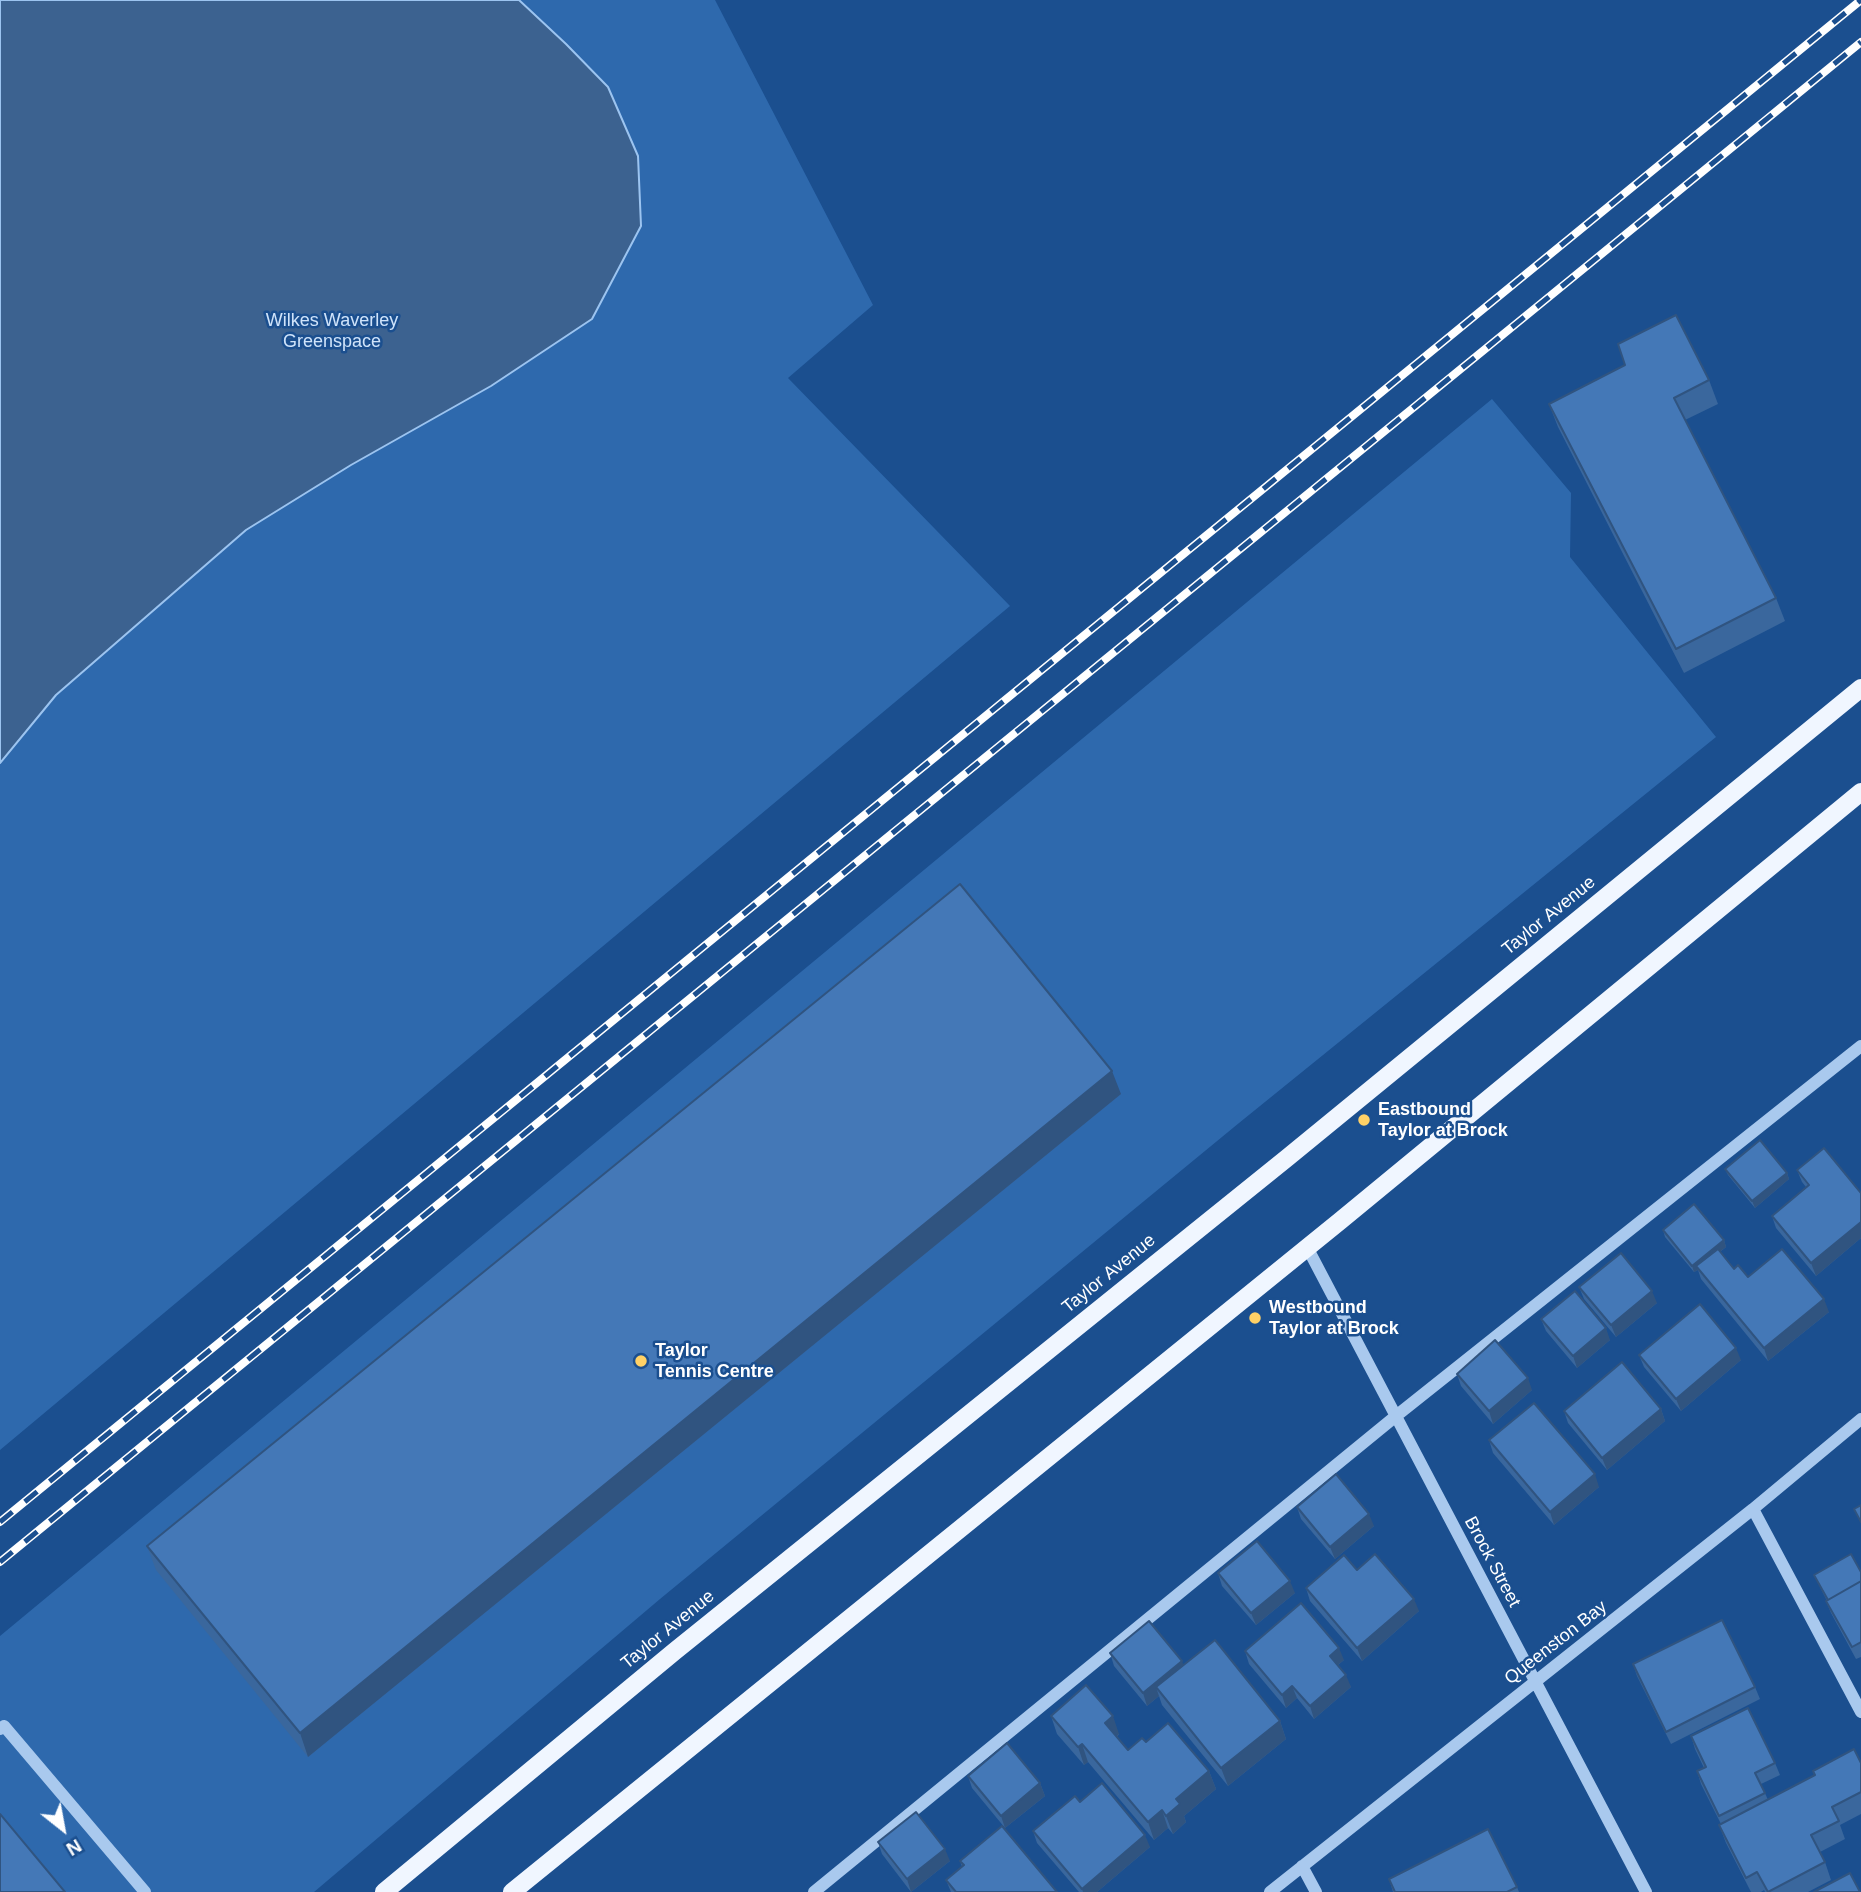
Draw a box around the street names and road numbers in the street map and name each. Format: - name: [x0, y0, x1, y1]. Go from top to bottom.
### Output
- street label: Taylor Avenue: [1498, 872, 1600, 960]
- street label: Taylor Avenue: [1058, 1230, 1160, 1318]
- street label: Brock Street: [1459, 1513, 1525, 1611]
- street label: Taylor Avenue: [617, 1586, 719, 1674]
- street label: Queenston Bay: [1500, 1596, 1612, 1690]

